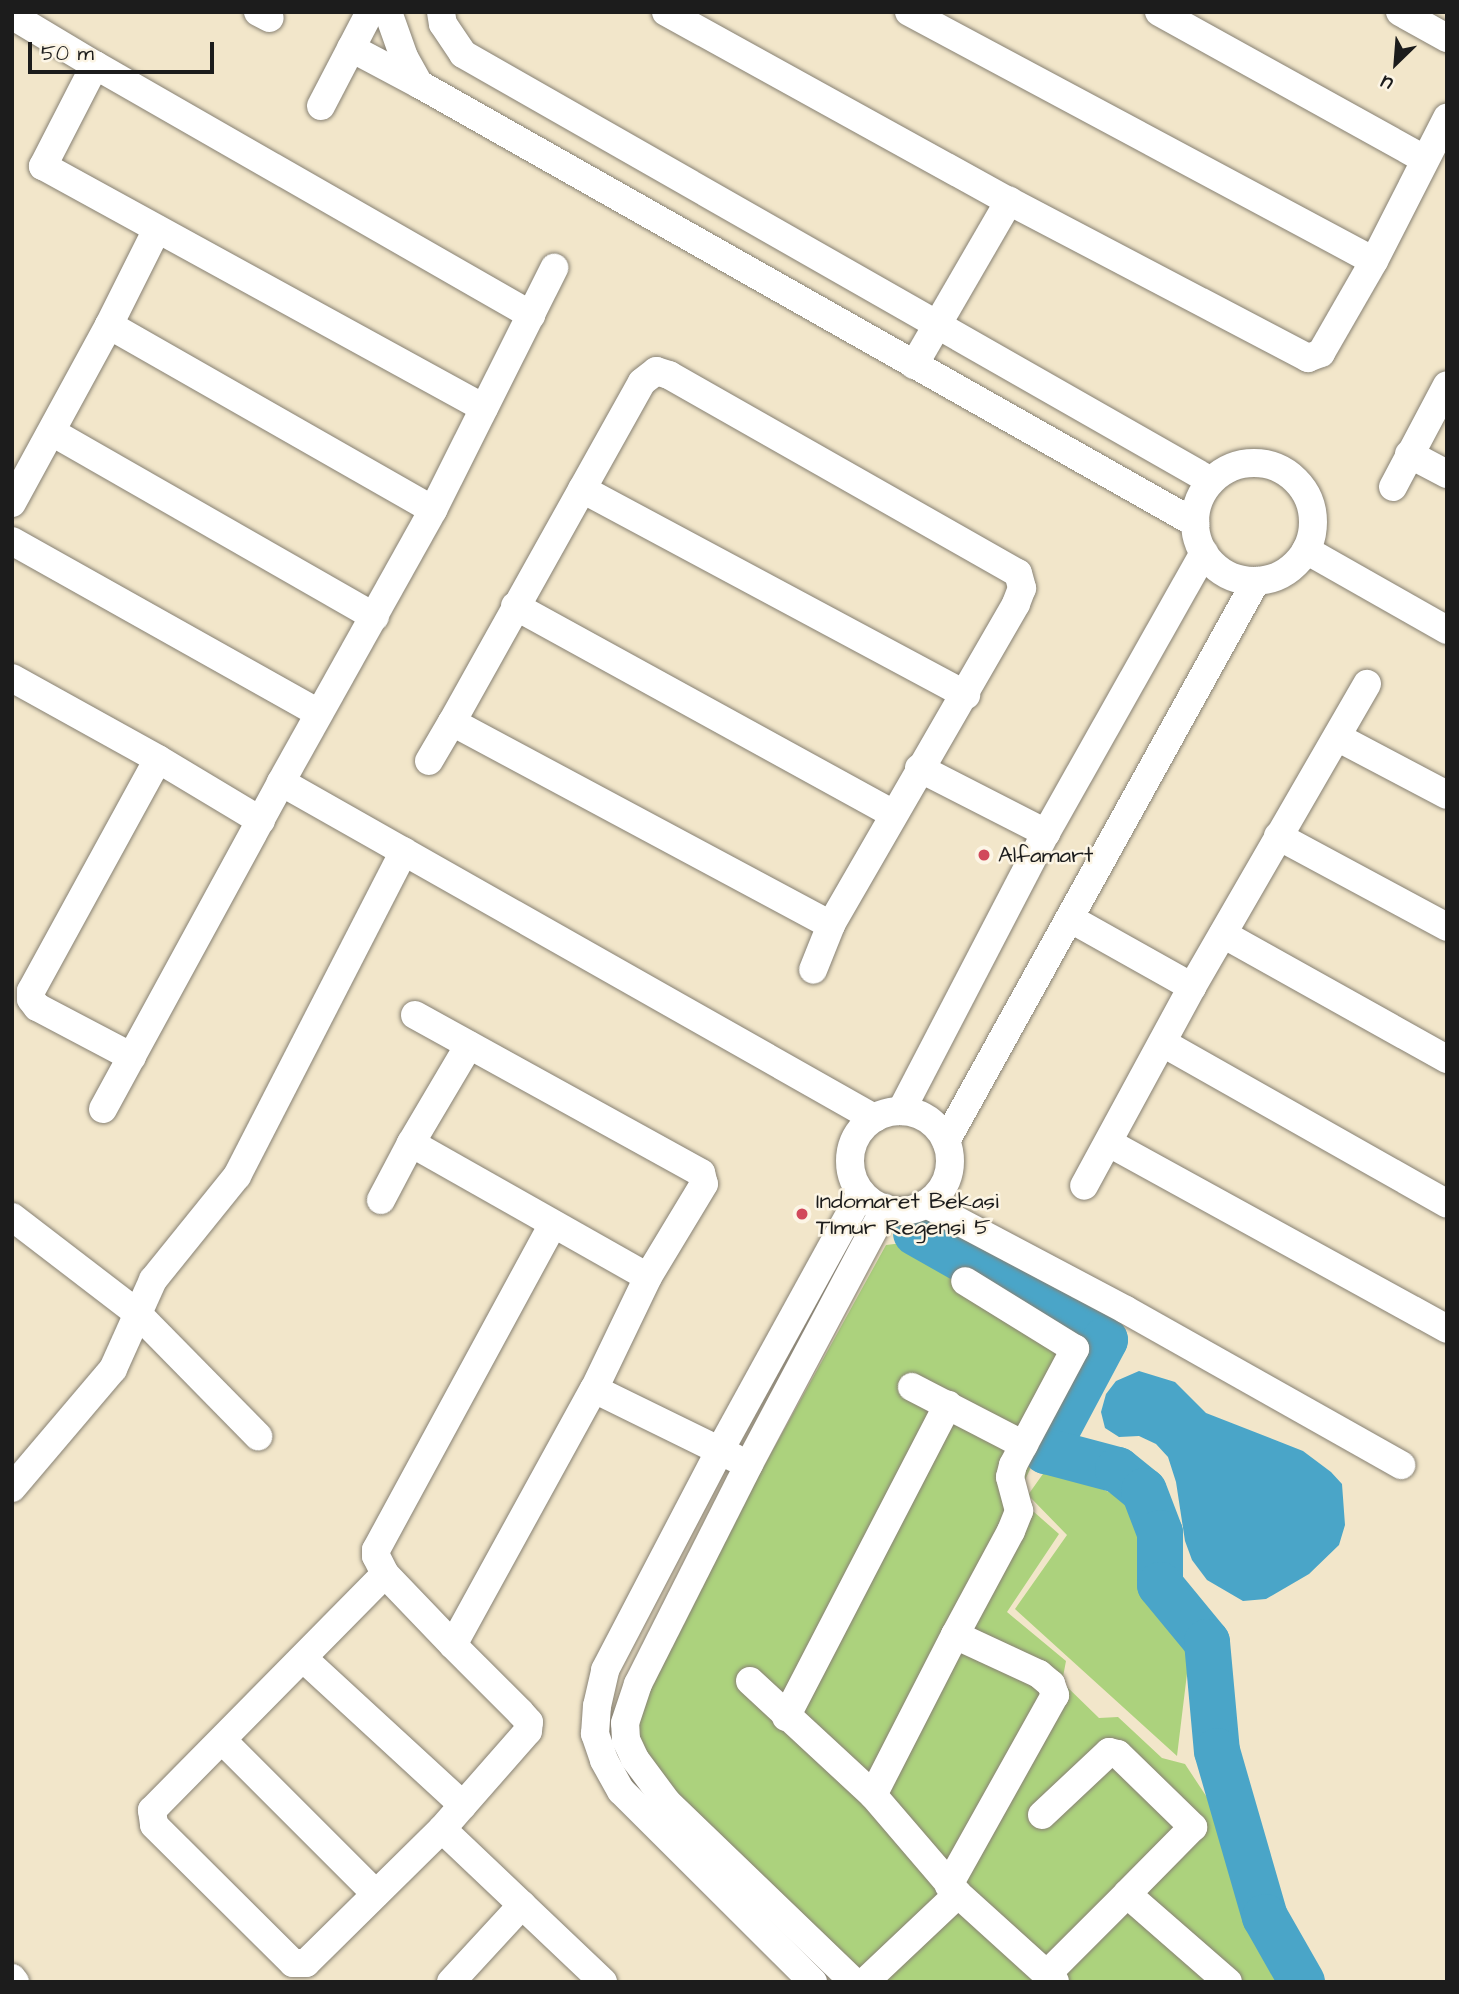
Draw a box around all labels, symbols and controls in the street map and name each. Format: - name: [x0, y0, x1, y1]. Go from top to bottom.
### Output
- scale bar: [32, 28, 217, 72]
- north arrow: [1361, 28, 1431, 98]
- text: 50 m: [41, 39, 94, 68]
- text: U: [1376, 68, 1397, 97]
- place label: Alfamart: [998, 841, 1093, 869]
- marker: Alfamart: [976, 847, 992, 863]
- place label: Indomaret Bekasi TImur Regensi 5: [816, 1187, 999, 1241]
- marker: Indomaret Bekasi TImur Regensi 5: [794, 1206, 810, 1222]

